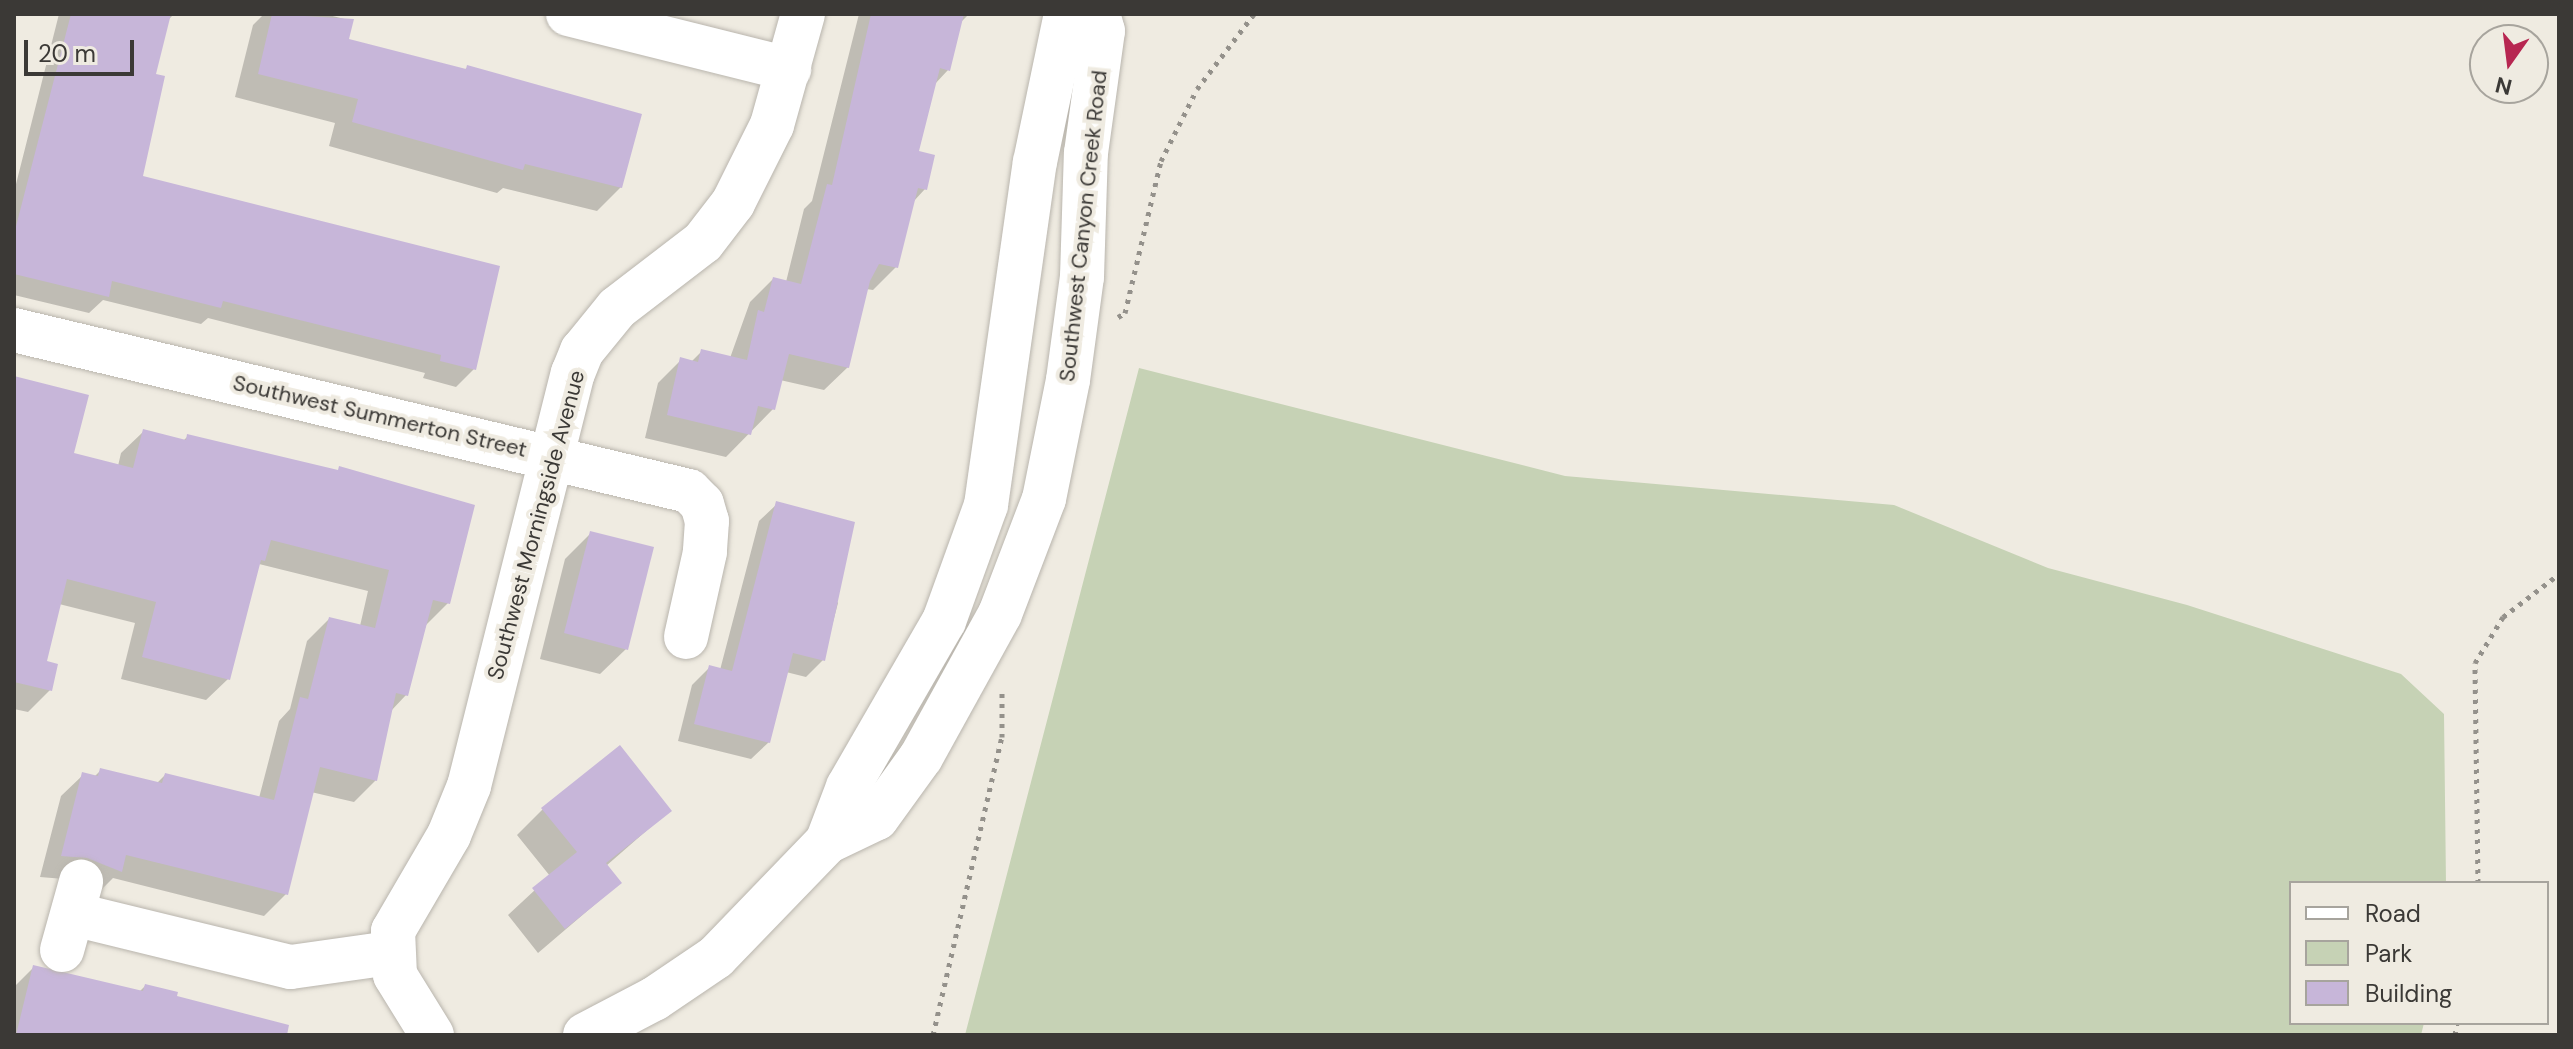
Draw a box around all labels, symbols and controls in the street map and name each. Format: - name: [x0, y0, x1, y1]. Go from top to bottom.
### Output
- scale bar: [28, 24, 138, 74]
- north arrow: [2469, 24, 2549, 104]
- text: 20 m: [38, 38, 96, 69]
- street label: Southwest Canyon Creek Road: [1054, 69, 1112, 383]
- text: N: [2492, 70, 2515, 102]
- street label: Southwest Morningside Avenue: [482, 367, 590, 683]
- street label: Southwest Summerton Street: [230, 369, 530, 463]
- legend: [2289, 881, 2549, 1025]
- text: Road: [2365, 898, 2421, 929]
- text: Park: [2365, 938, 2412, 969]
- text: Building: [2365, 978, 2452, 1009]

